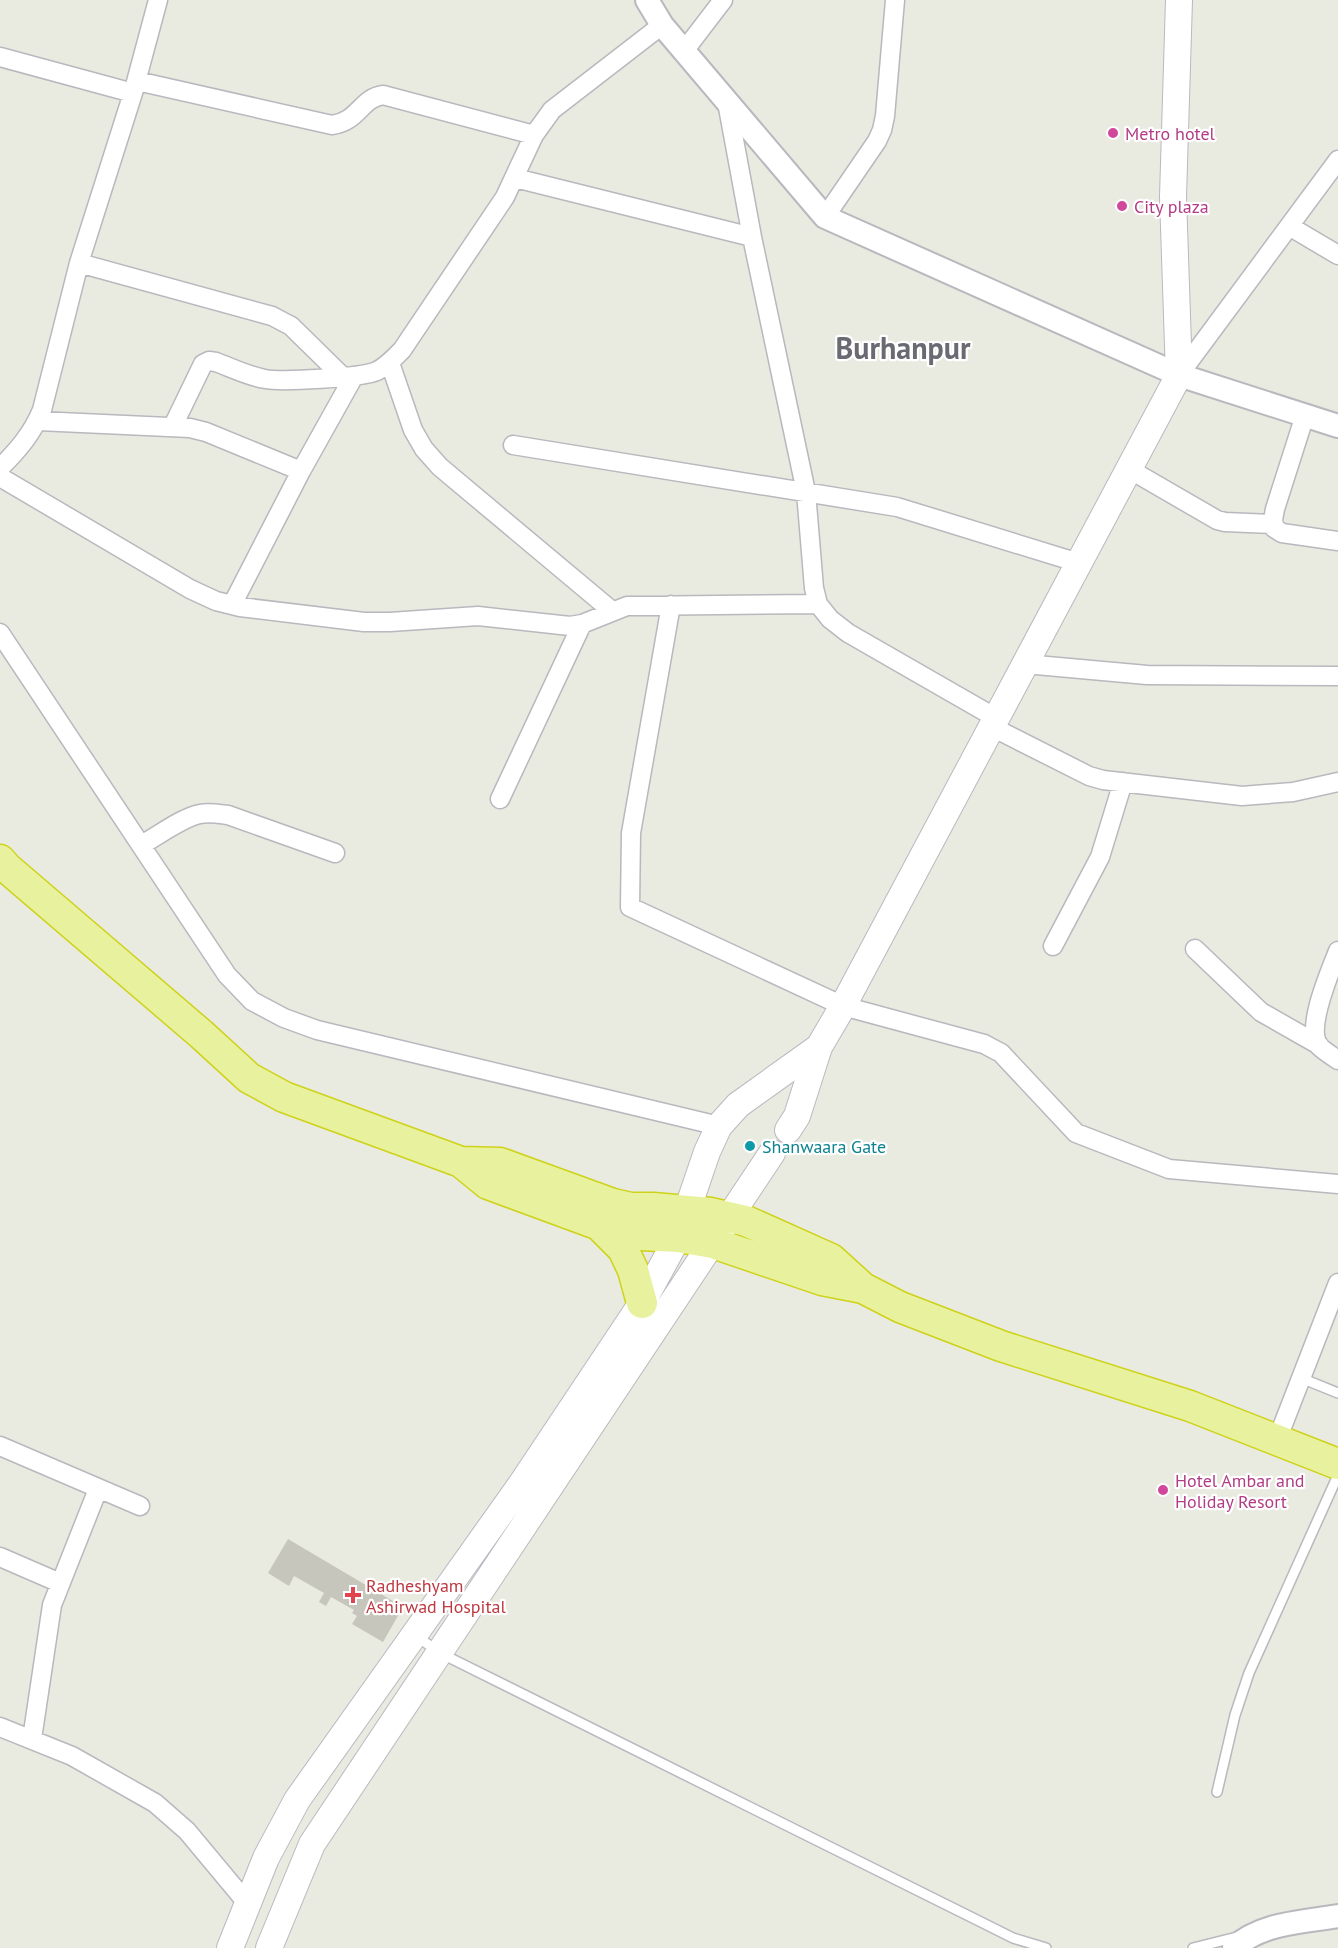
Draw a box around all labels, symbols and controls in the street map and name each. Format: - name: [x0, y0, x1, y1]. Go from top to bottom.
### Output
- place label: Metro hotel: [1125, 122, 1216, 145]
- marker: Metro hotel: [1106, 126, 1120, 140]
- place label: City plaza: [1134, 195, 1209, 218]
- marker: City plaza: [1115, 199, 1129, 213]
- district label: Burhanpur: [836, 328, 971, 367]
- place label: Shanwaara Gate: [762, 1135, 886, 1158]
- marker: Shanwaara Gate: [743, 1139, 757, 1153]
- place label: Hotel Ambar and Holiday Resort: [1175, 1469, 1304, 1513]
- marker: Hotel Ambar and Holiday Resort: [1156, 1483, 1170, 1497]
- place label: Radheshyam Ashirwad Hospital: [366, 1574, 506, 1618]
- marker: Radheshyam Ashirwad Hospital: [344, 1586, 362, 1604]

